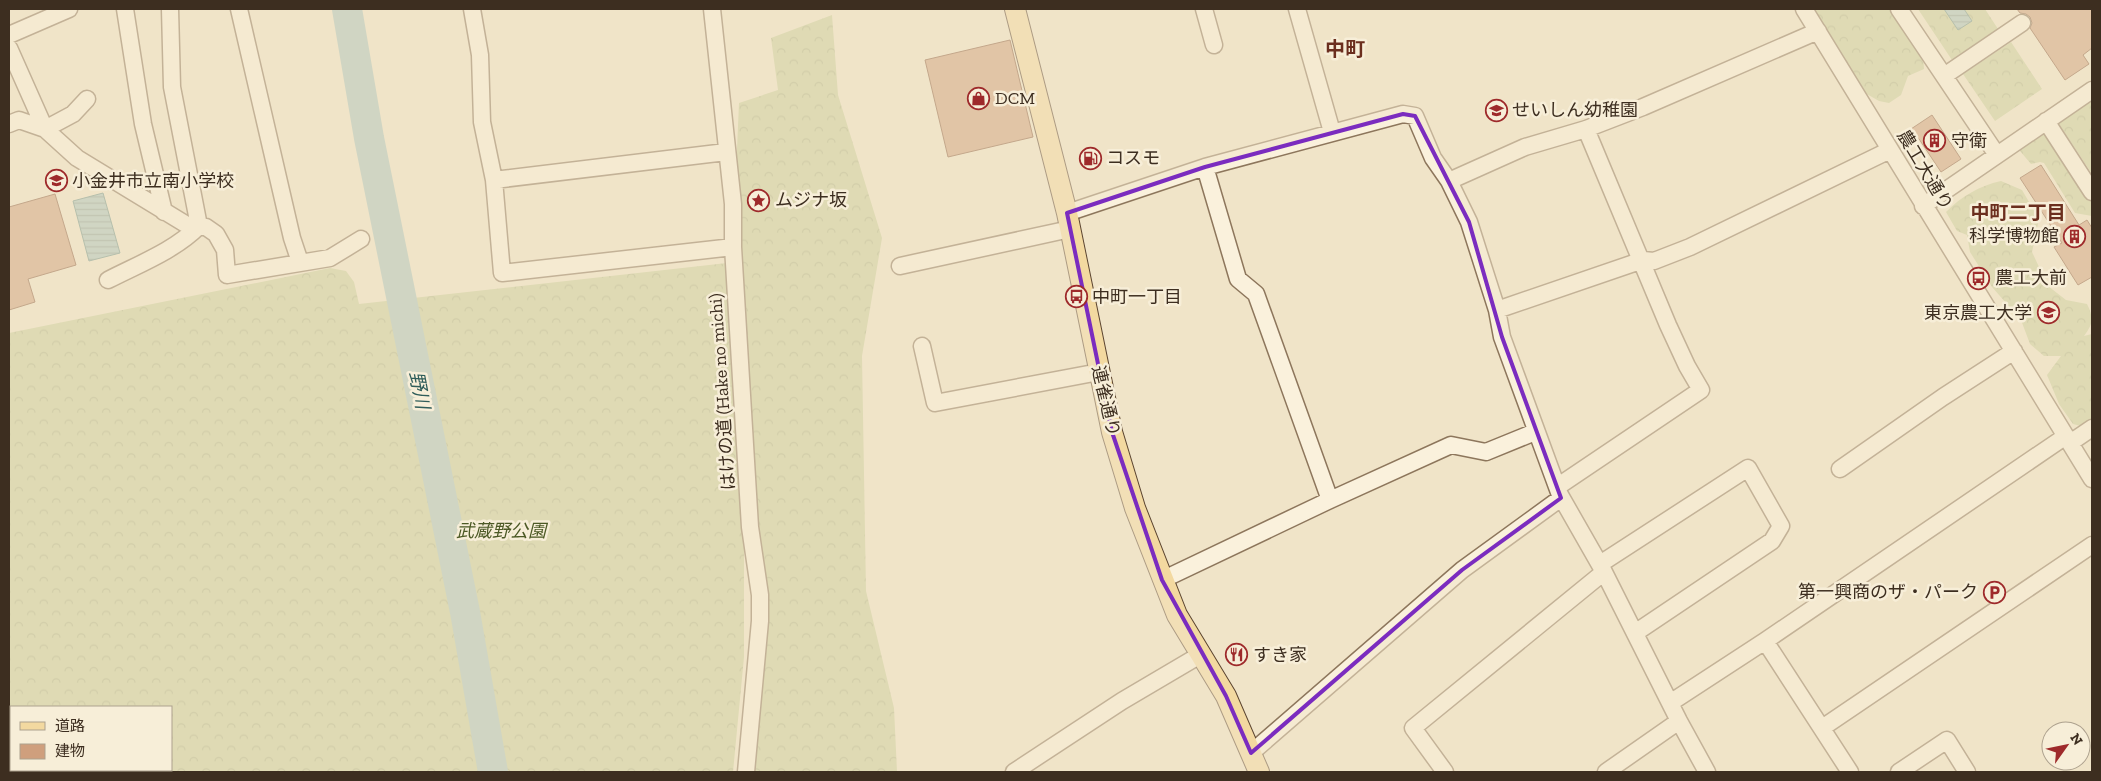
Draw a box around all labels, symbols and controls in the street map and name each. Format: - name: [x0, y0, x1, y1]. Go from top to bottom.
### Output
- district label: 中町: [1325, 37, 1365, 61]
- shop icon: DCM: [967, 86, 991, 110]
- place label: DCM: [995, 87, 1035, 109]
- school or university icon: せいしん幼稚園: [1484, 98, 1508, 122]
- place label: せいしん幼稚園: [1512, 99, 1638, 121]
- street label: 農工大通り: [1892, 126, 1958, 214]
- building icon: 守衛: [1923, 129, 1947, 153]
- place label: 守衛: [1951, 130, 1987, 152]
- fuel station icon: コスモ: [1078, 146, 1102, 170]
- place label: コスモ: [1106, 147, 1160, 169]
- school or university icon: 小金井市立南小学校: [44, 169, 68, 193]
- place label: 小金井市立南小学校: [72, 170, 234, 192]
- place icon: ムジナ坂: [747, 188, 771, 212]
- place label: ムジナ坂: [775, 189, 847, 211]
- district label: 中町二丁目: [1970, 201, 2066, 224]
- building icon: 科学博物館: [2063, 224, 2087, 248]
- place label: 科学博物館: [1969, 225, 2059, 247]
- bus stop icon: 農工大前: [1967, 266, 1991, 290]
- place label: 農工大前: [1995, 267, 2067, 289]
- bus stop icon: 中町一丁目: [1064, 285, 1088, 309]
- place label: 中町一丁目: [1092, 286, 1182, 308]
- street label: はけの道 (Hake no michi): [704, 293, 740, 491]
- school or university icon: 東京農工大学: [2036, 301, 2060, 325]
- place label: 東京農工大学: [1924, 302, 2032, 324]
- street label: 連雀通り: [1087, 363, 1125, 439]
- water label: 野川: [405, 369, 435, 413]
- park label: 武蔵野公園: [456, 520, 549, 542]
- parking icon: 第一興商のザ・パーク: [1982, 580, 2006, 604]
- place label: 第一興商のザ・パーク: [1798, 581, 1978, 603]
- restaurant icon: すき家: [1225, 643, 1249, 667]
- place label: すき家: [1253, 644, 1307, 666]
- legend: [10, 706, 172, 771]
- text: 道路: [55, 717, 85, 735]
- north arrow: [2041, 721, 2091, 771]
- text: N: [2066, 730, 2087, 749]
- text: 建物: [55, 742, 85, 760]

